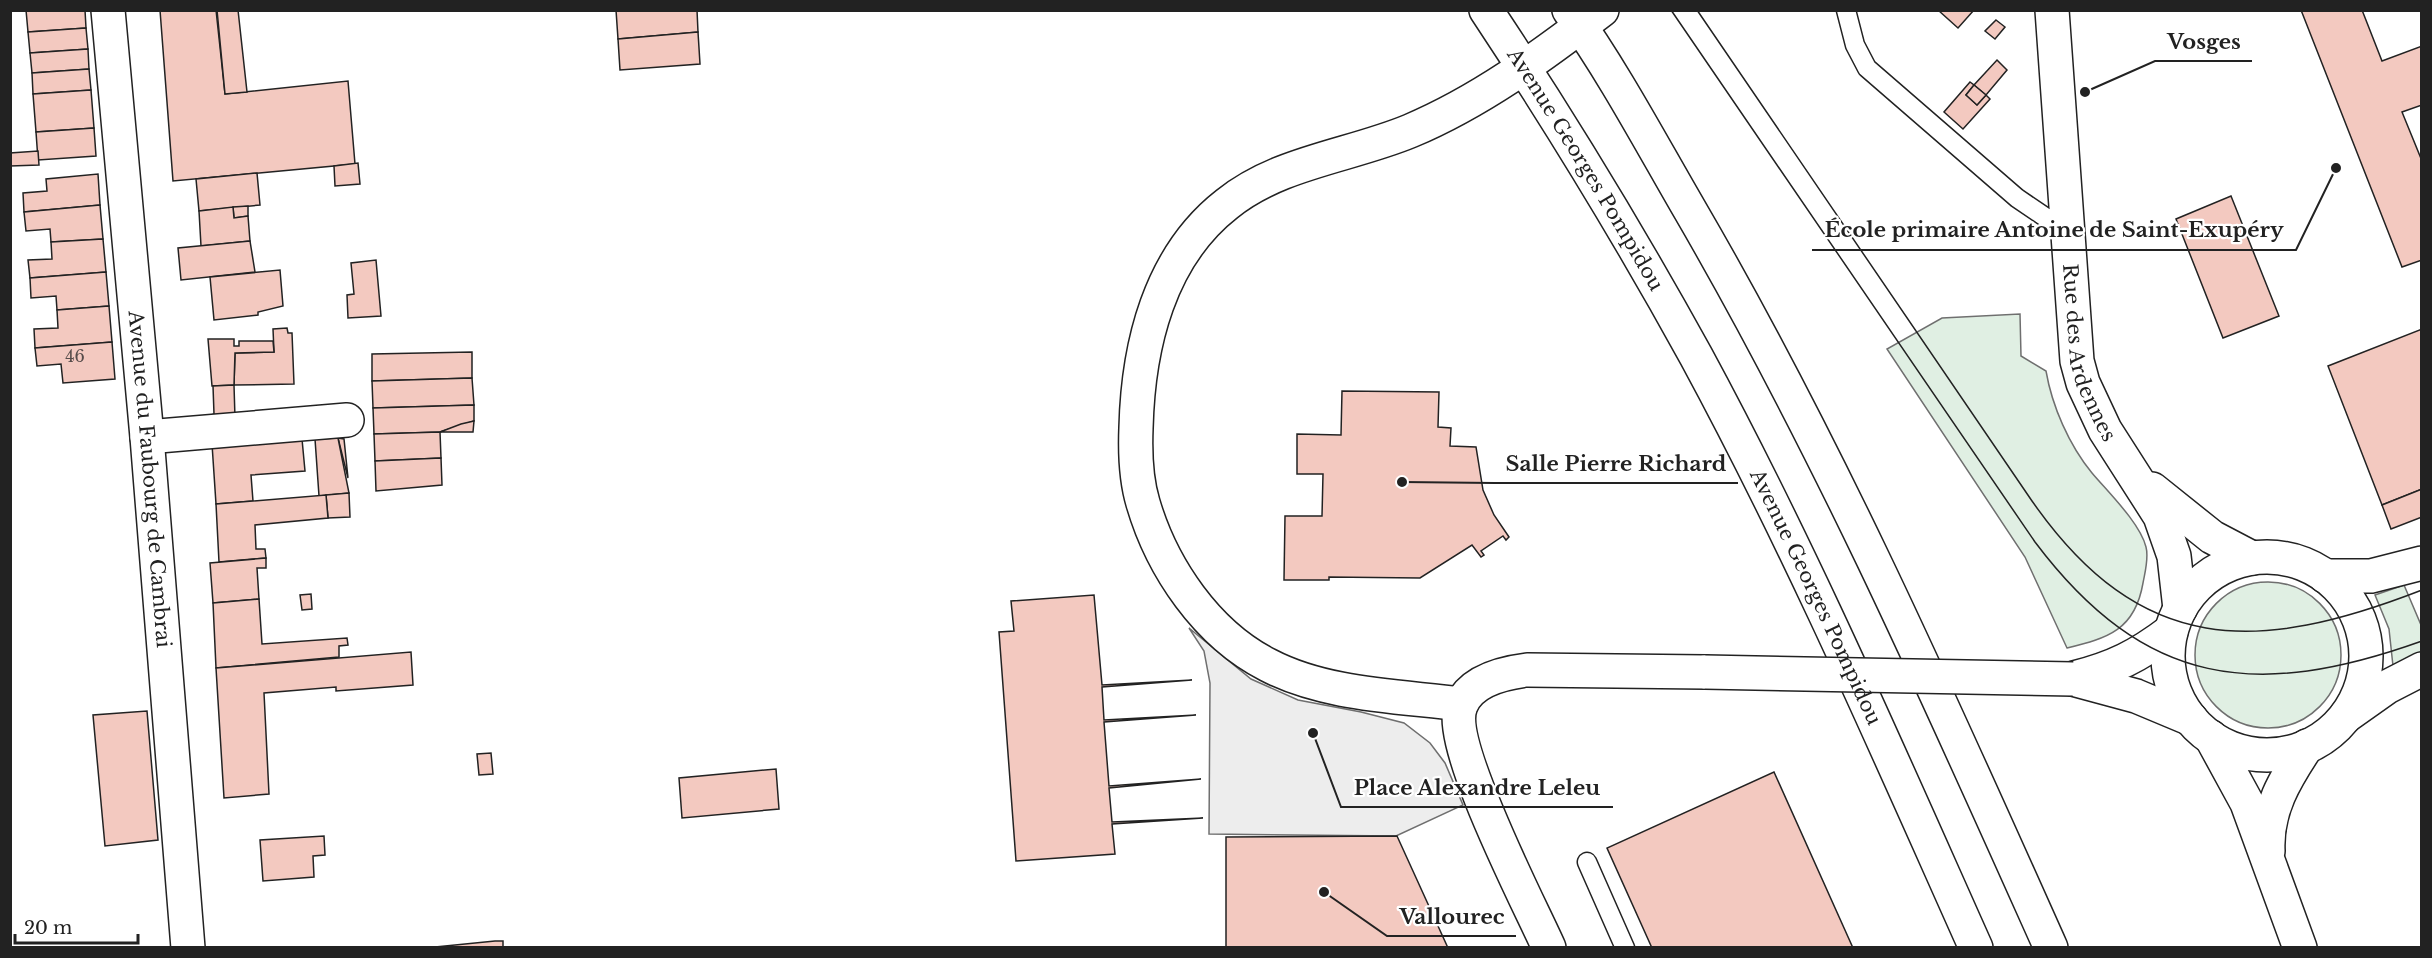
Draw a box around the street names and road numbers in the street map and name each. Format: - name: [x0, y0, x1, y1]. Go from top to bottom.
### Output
- street label: Avenue Georges Pompidou: [1502, 43, 1669, 295]
- street label: Rue des Ardennes: [2058, 263, 2121, 446]
- street label: Avenue du Faubourg de Cambrai: [123, 308, 176, 649]
- street label: Avenue Georges Pompidou: [1745, 464, 1886, 728]

